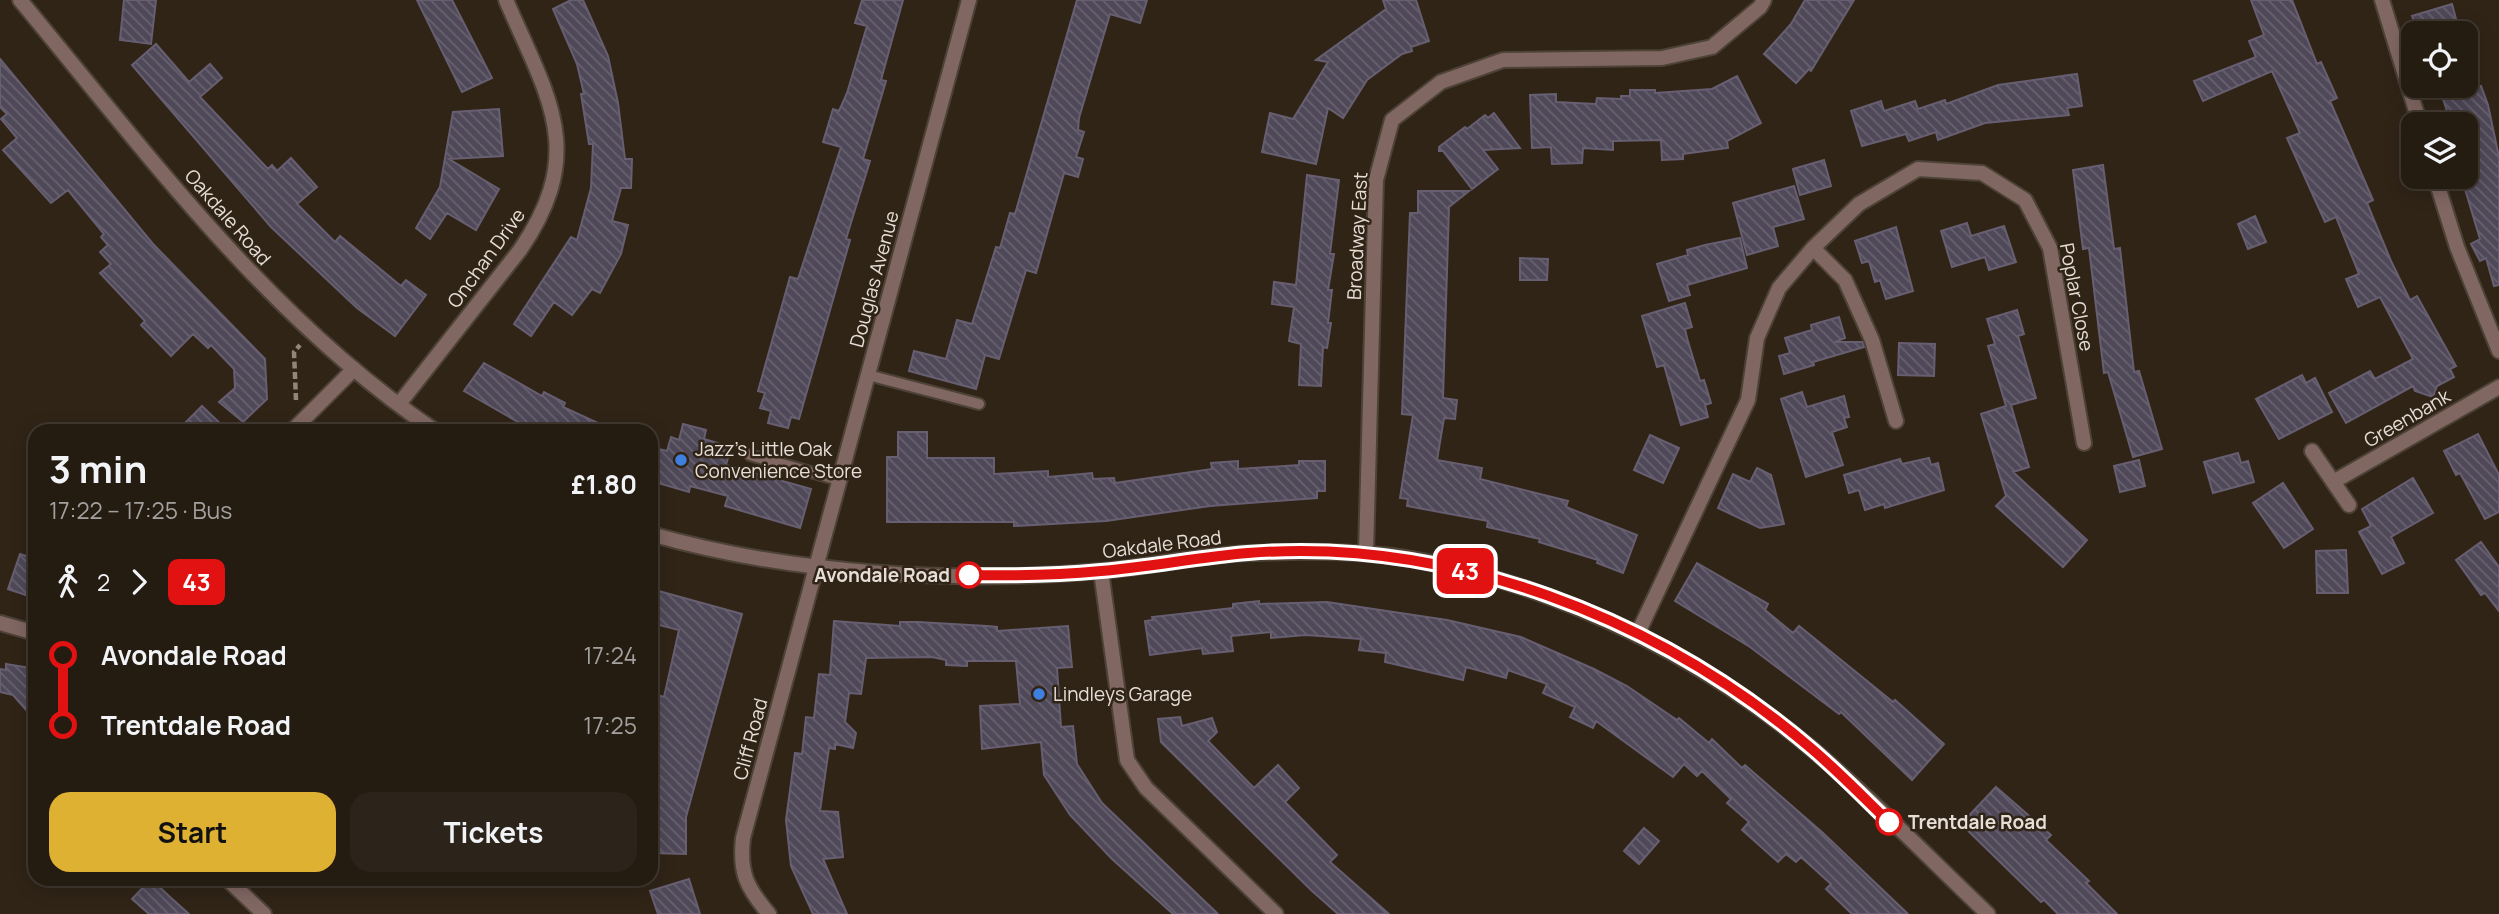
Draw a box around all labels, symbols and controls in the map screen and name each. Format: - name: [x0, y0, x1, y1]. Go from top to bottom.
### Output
- map controls: [2401, 21, 2478, 189]
- button: locate: [2401, 21, 2478, 98]
- button: layers: [2401, 112, 2478, 189]
- street label: Oakdale Road: [179, 163, 277, 271]
- street label: Broadway East: [1341, 171, 1373, 301]
- street label: Onchan Drive: [441, 203, 531, 313]
- street label: Douglas Avenue: [843, 208, 905, 350]
- street label: Poplar Close: [2054, 241, 2100, 353]
- street label: Greenbank: [2359, 383, 2455, 453]
- place label: Jazz's Little Oak Convenience Store: [695, 436, 862, 484]
- text: 3 min: [49, 442, 147, 494]
- marker: Jazz's Little Oak Convenience Store: [673, 452, 689, 468]
- text: £1.80: [571, 466, 637, 502]
- text: 17:22 – 17:25 · Bus: [49, 494, 232, 526]
- street label: Oakdale Road: [1101, 524, 1223, 564]
- line badge: 43: [1434, 548, 1496, 594]
- text: 43: [1451, 554, 1479, 587]
- place label: Avondale Road: [814, 562, 950, 588]
- marker: Avondale Road: [956, 562, 982, 588]
- icon: walk: [49, 563, 87, 601]
- icon: forward: [120, 563, 158, 601]
- text: 43: [182, 565, 211, 598]
- text: 2: [97, 566, 110, 598]
- text: Avondale Road: [101, 637, 287, 673]
- text: 17:24: [583, 639, 637, 671]
- place label: Lindleys Garage: [1053, 681, 1192, 707]
- marker: Lindleys Garage: [1031, 686, 1047, 702]
- street label: Cliff Road: [727, 695, 773, 783]
- text: Trentdale Road: [101, 707, 291, 743]
- text: 17:25: [583, 709, 637, 741]
- button: Start: [49, 792, 336, 872]
- button: Tickets: [350, 792, 637, 872]
- marker: Trentdale Road: [1876, 809, 1902, 835]
- place label: Trentdale Road: [1908, 809, 2047, 835]

